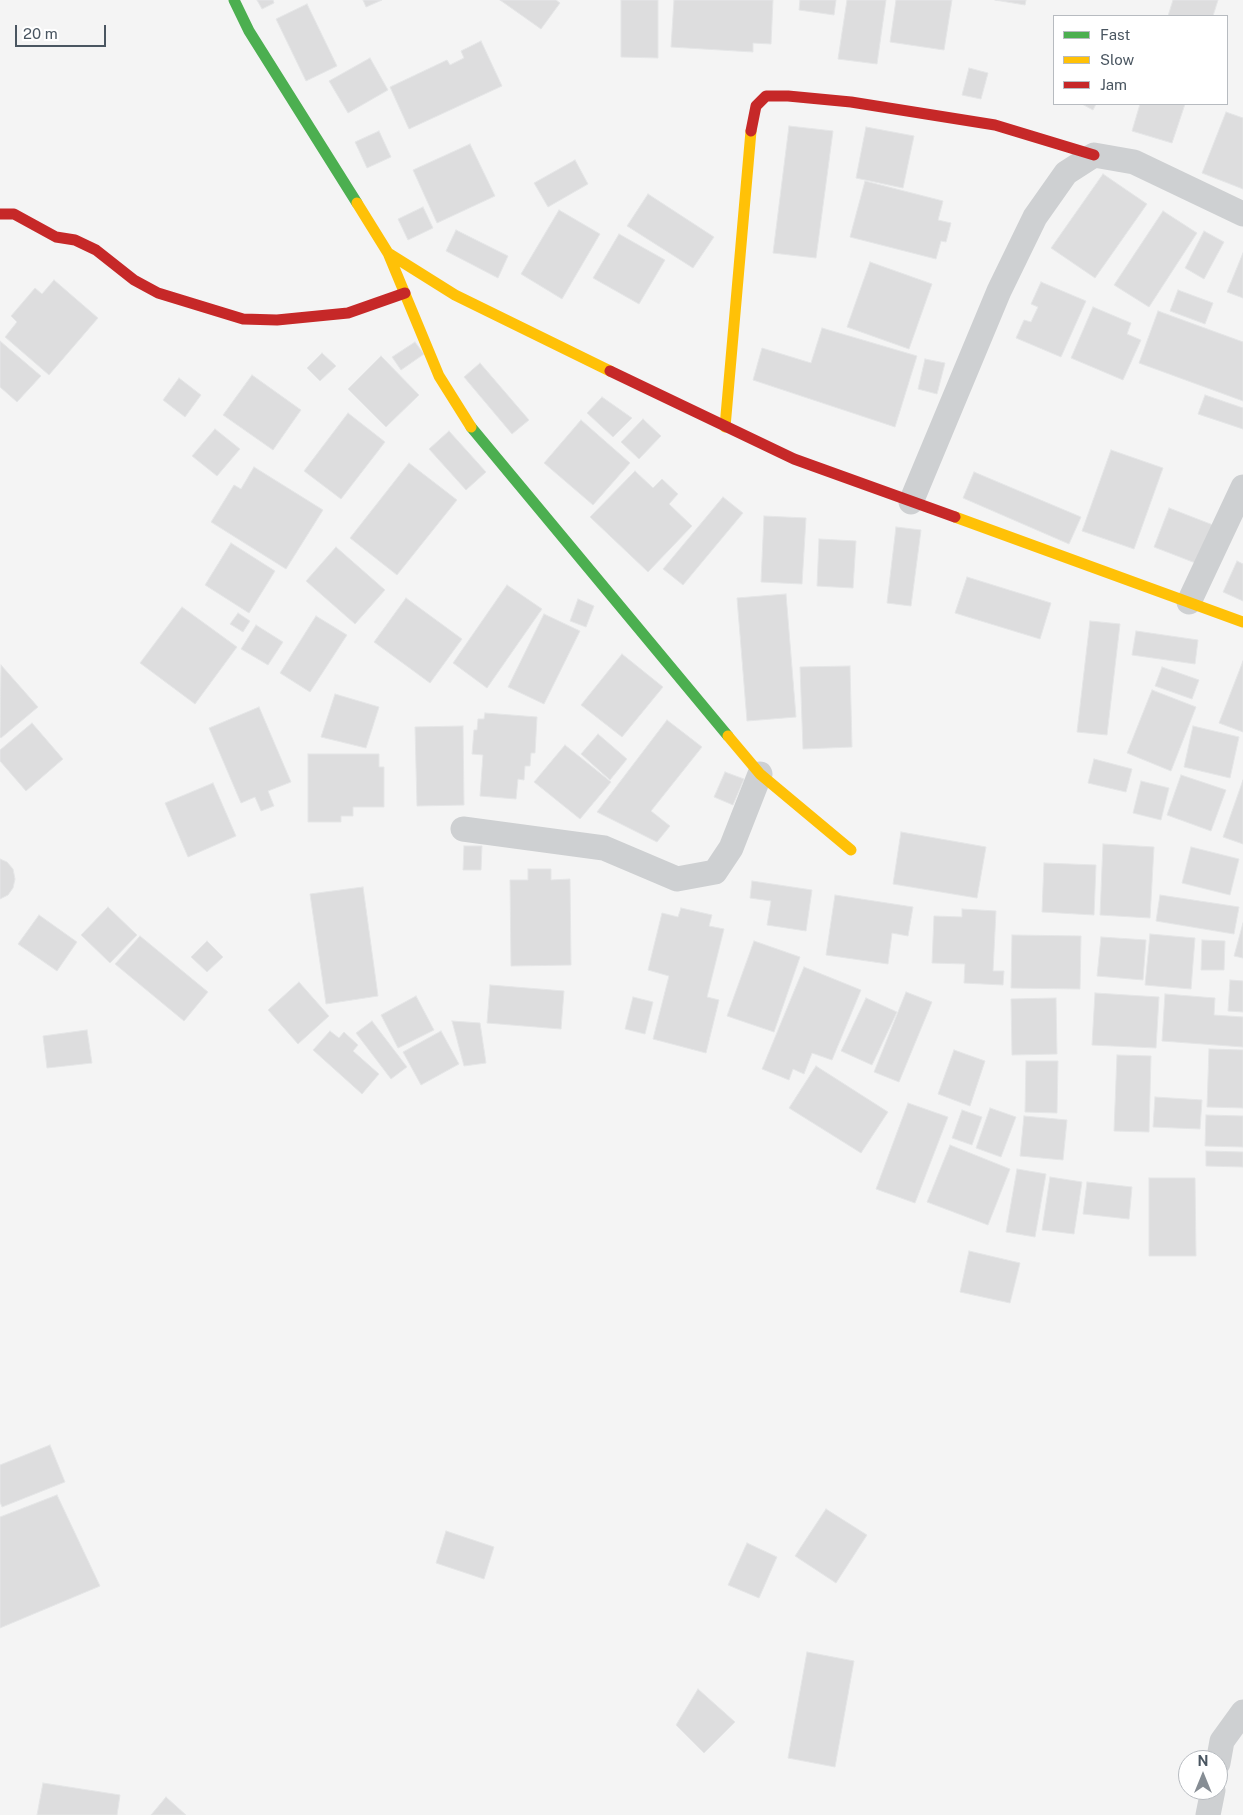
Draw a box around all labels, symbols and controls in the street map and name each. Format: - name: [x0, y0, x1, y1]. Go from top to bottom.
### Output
- scale bar: [18, 15, 109, 47]
- legend: [1053, 15, 1228, 105]
- text: 20 m: [23, 25, 58, 42]
- text: Fast: [1100, 26, 1130, 43]
- text: Slow: [1100, 51, 1134, 68]
- text: Jam: [1100, 76, 1127, 93]
- north arrow: [1178, 1750, 1228, 1800]
- text: N: [1198, 1753, 1208, 1769]

